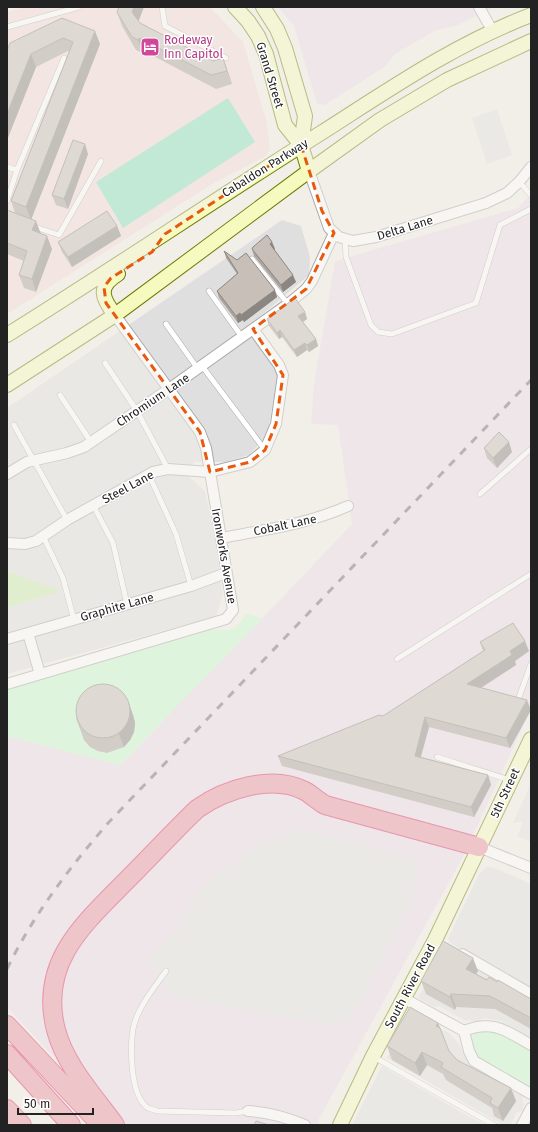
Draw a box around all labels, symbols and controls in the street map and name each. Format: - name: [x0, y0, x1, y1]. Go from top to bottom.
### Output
- place label: Rodeway Inn Capitol: [164, 33, 224, 61]
- hotel icon: Rodeway Inn Capitol: [139, 36, 161, 58]
- street label: Grand Street: [253, 40, 287, 110]
- street label: Cabaldon Parkway: [219, 136, 311, 200]
- street label: Delta Lane: [375, 213, 435, 243]
- street label: Chromium Lane: [114, 370, 192, 430]
- street label: Steel Lane: [100, 468, 156, 506]
- street label: Ironworks Avenue: [209, 507, 239, 605]
- street label: Cobalt Lane: [252, 512, 318, 538]
- street label: Graphite Lane: [79, 590, 155, 624]
- street label: 5th Street: [487, 765, 523, 820]
- street label: South River Road: [382, 941, 438, 1031]
- scale bar: [18, 1090, 93, 1116]
- text: 50 m: [24, 1097, 50, 1111]

